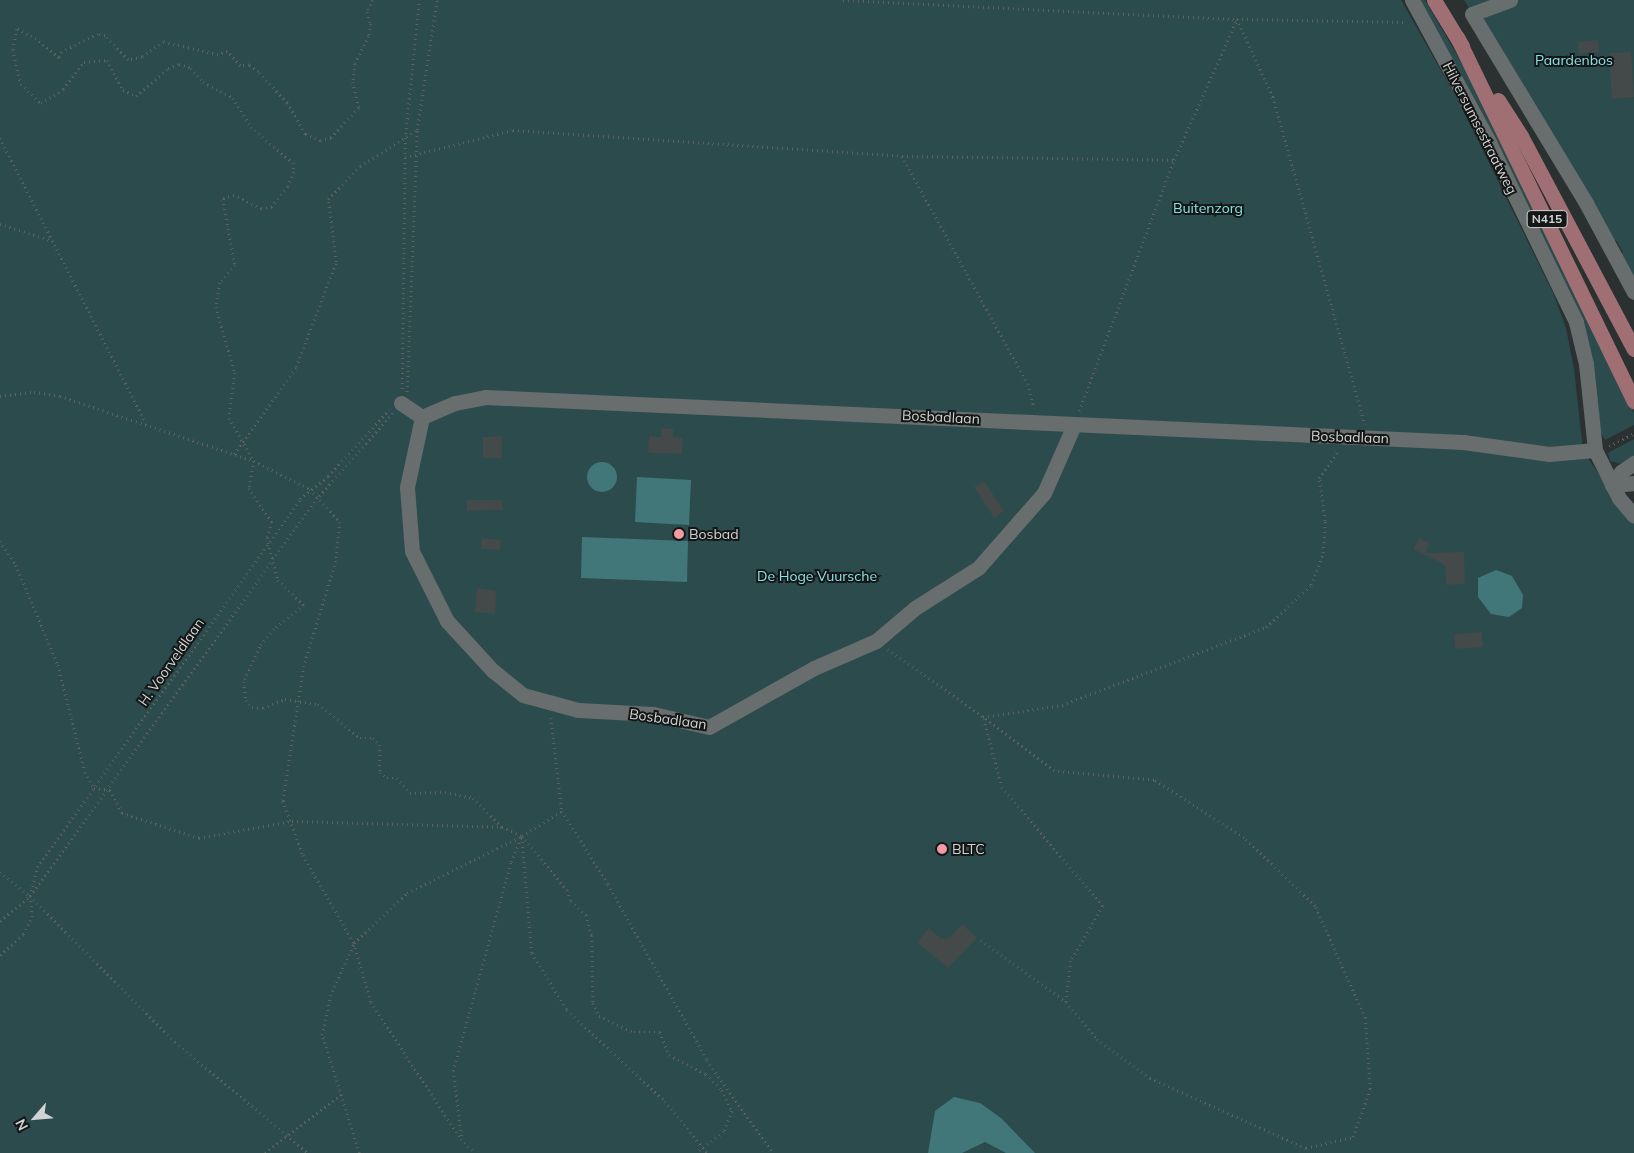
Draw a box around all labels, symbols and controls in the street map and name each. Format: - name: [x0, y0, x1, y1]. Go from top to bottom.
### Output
- park label: Paardenbos: [1535, 52, 1613, 68]
- street label: Hilversumsestraatweg: [1439, 59, 1521, 197]
- park label: Buitenzorg: [1173, 200, 1243, 216]
- road number: N415: [1526, 210, 1568, 228]
- street label: Bosbadlaan: [902, 407, 980, 427]
- street label: Bosbadlaan: [1311, 427, 1389, 447]
- place label: Bosbad: [689, 526, 739, 542]
- marker: Bosbad: [673, 528, 685, 540]
- park label: De Hoge Vuursche: [757, 568, 877, 584]
- street label: H. Voorveldlaan: [135, 615, 207, 709]
- street label: Bosbadlaan: [628, 705, 708, 733]
- place label: BLTC: [952, 841, 985, 857]
- marker: BLTC: [936, 843, 948, 855]
- north arrow: [10, 1093, 60, 1143]
- text: N: [11, 1116, 32, 1134]

